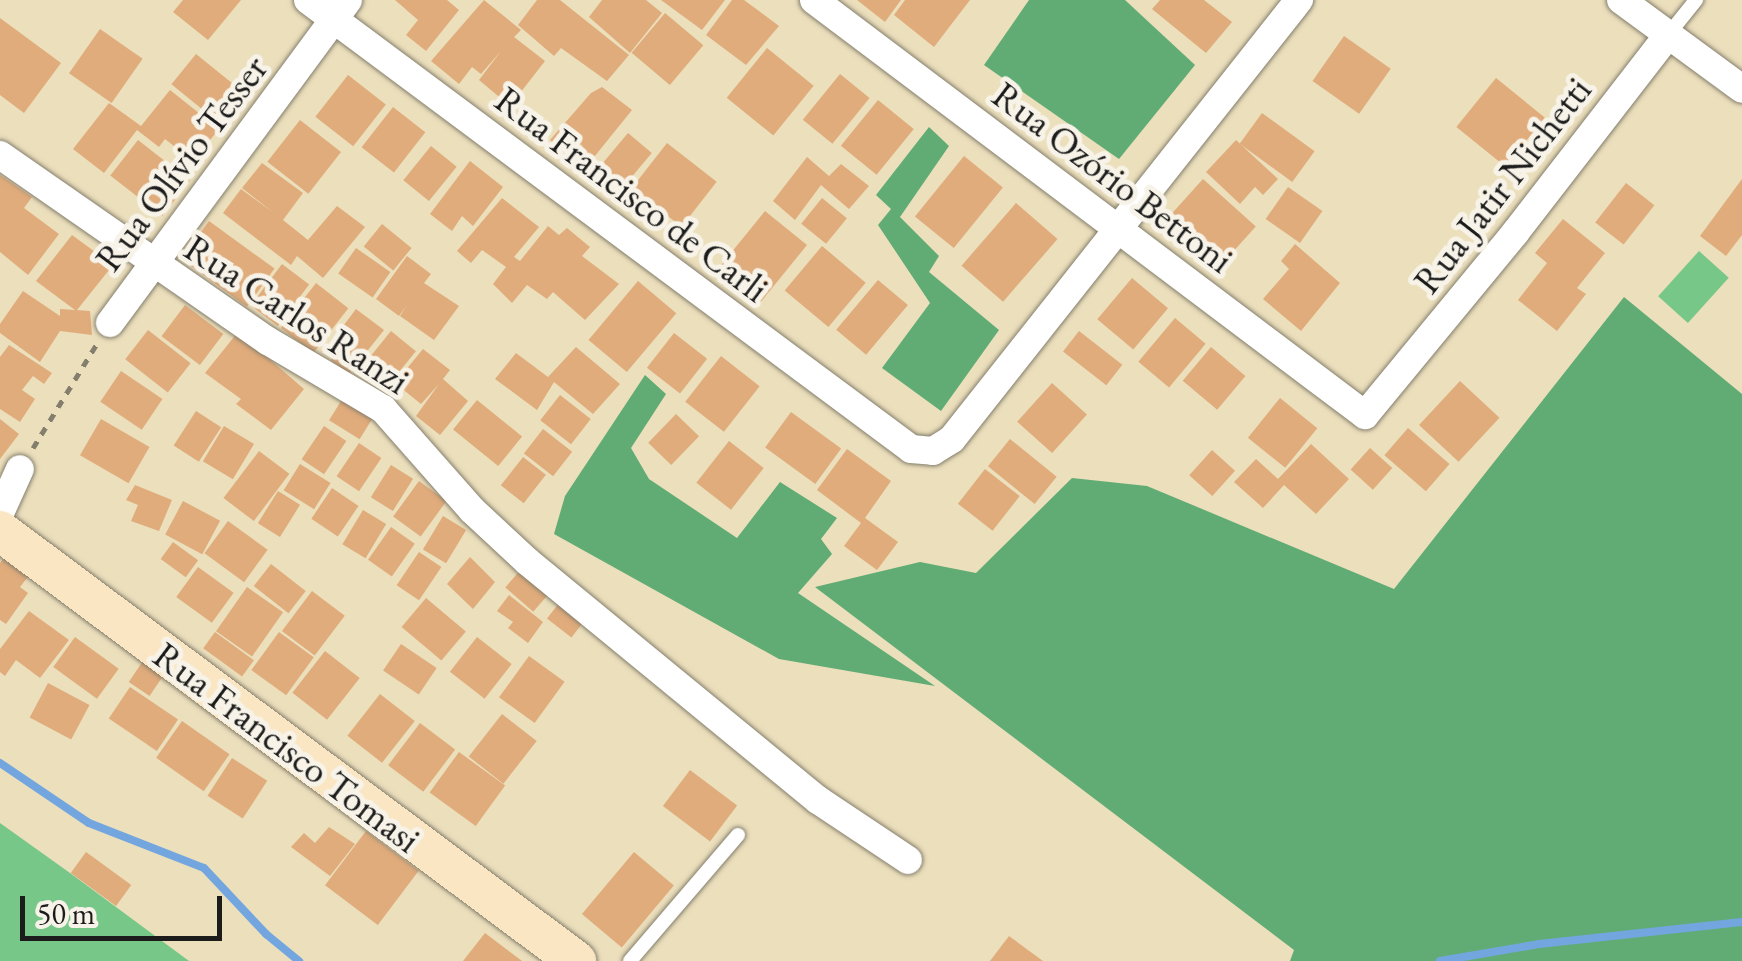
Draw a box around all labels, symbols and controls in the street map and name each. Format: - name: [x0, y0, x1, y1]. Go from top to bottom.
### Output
- street label: Rua Olívio Tesser: [85, 46, 277, 280]
- street label: Rua Jatir Nichetti: [1403, 68, 1601, 302]
- street label: Rua Ozório Bettoni: [984, 72, 1242, 282]
- street label: Rua Francisco de Carli: [486, 76, 778, 312]
- street label: Rua Carlos Ranzi: [176, 224, 418, 404]
- street label: Rua Francisco Tomasi: [145, 632, 429, 862]
- scale bar: [25, 876, 228, 938]
- text: 50 m: [37, 894, 95, 933]

